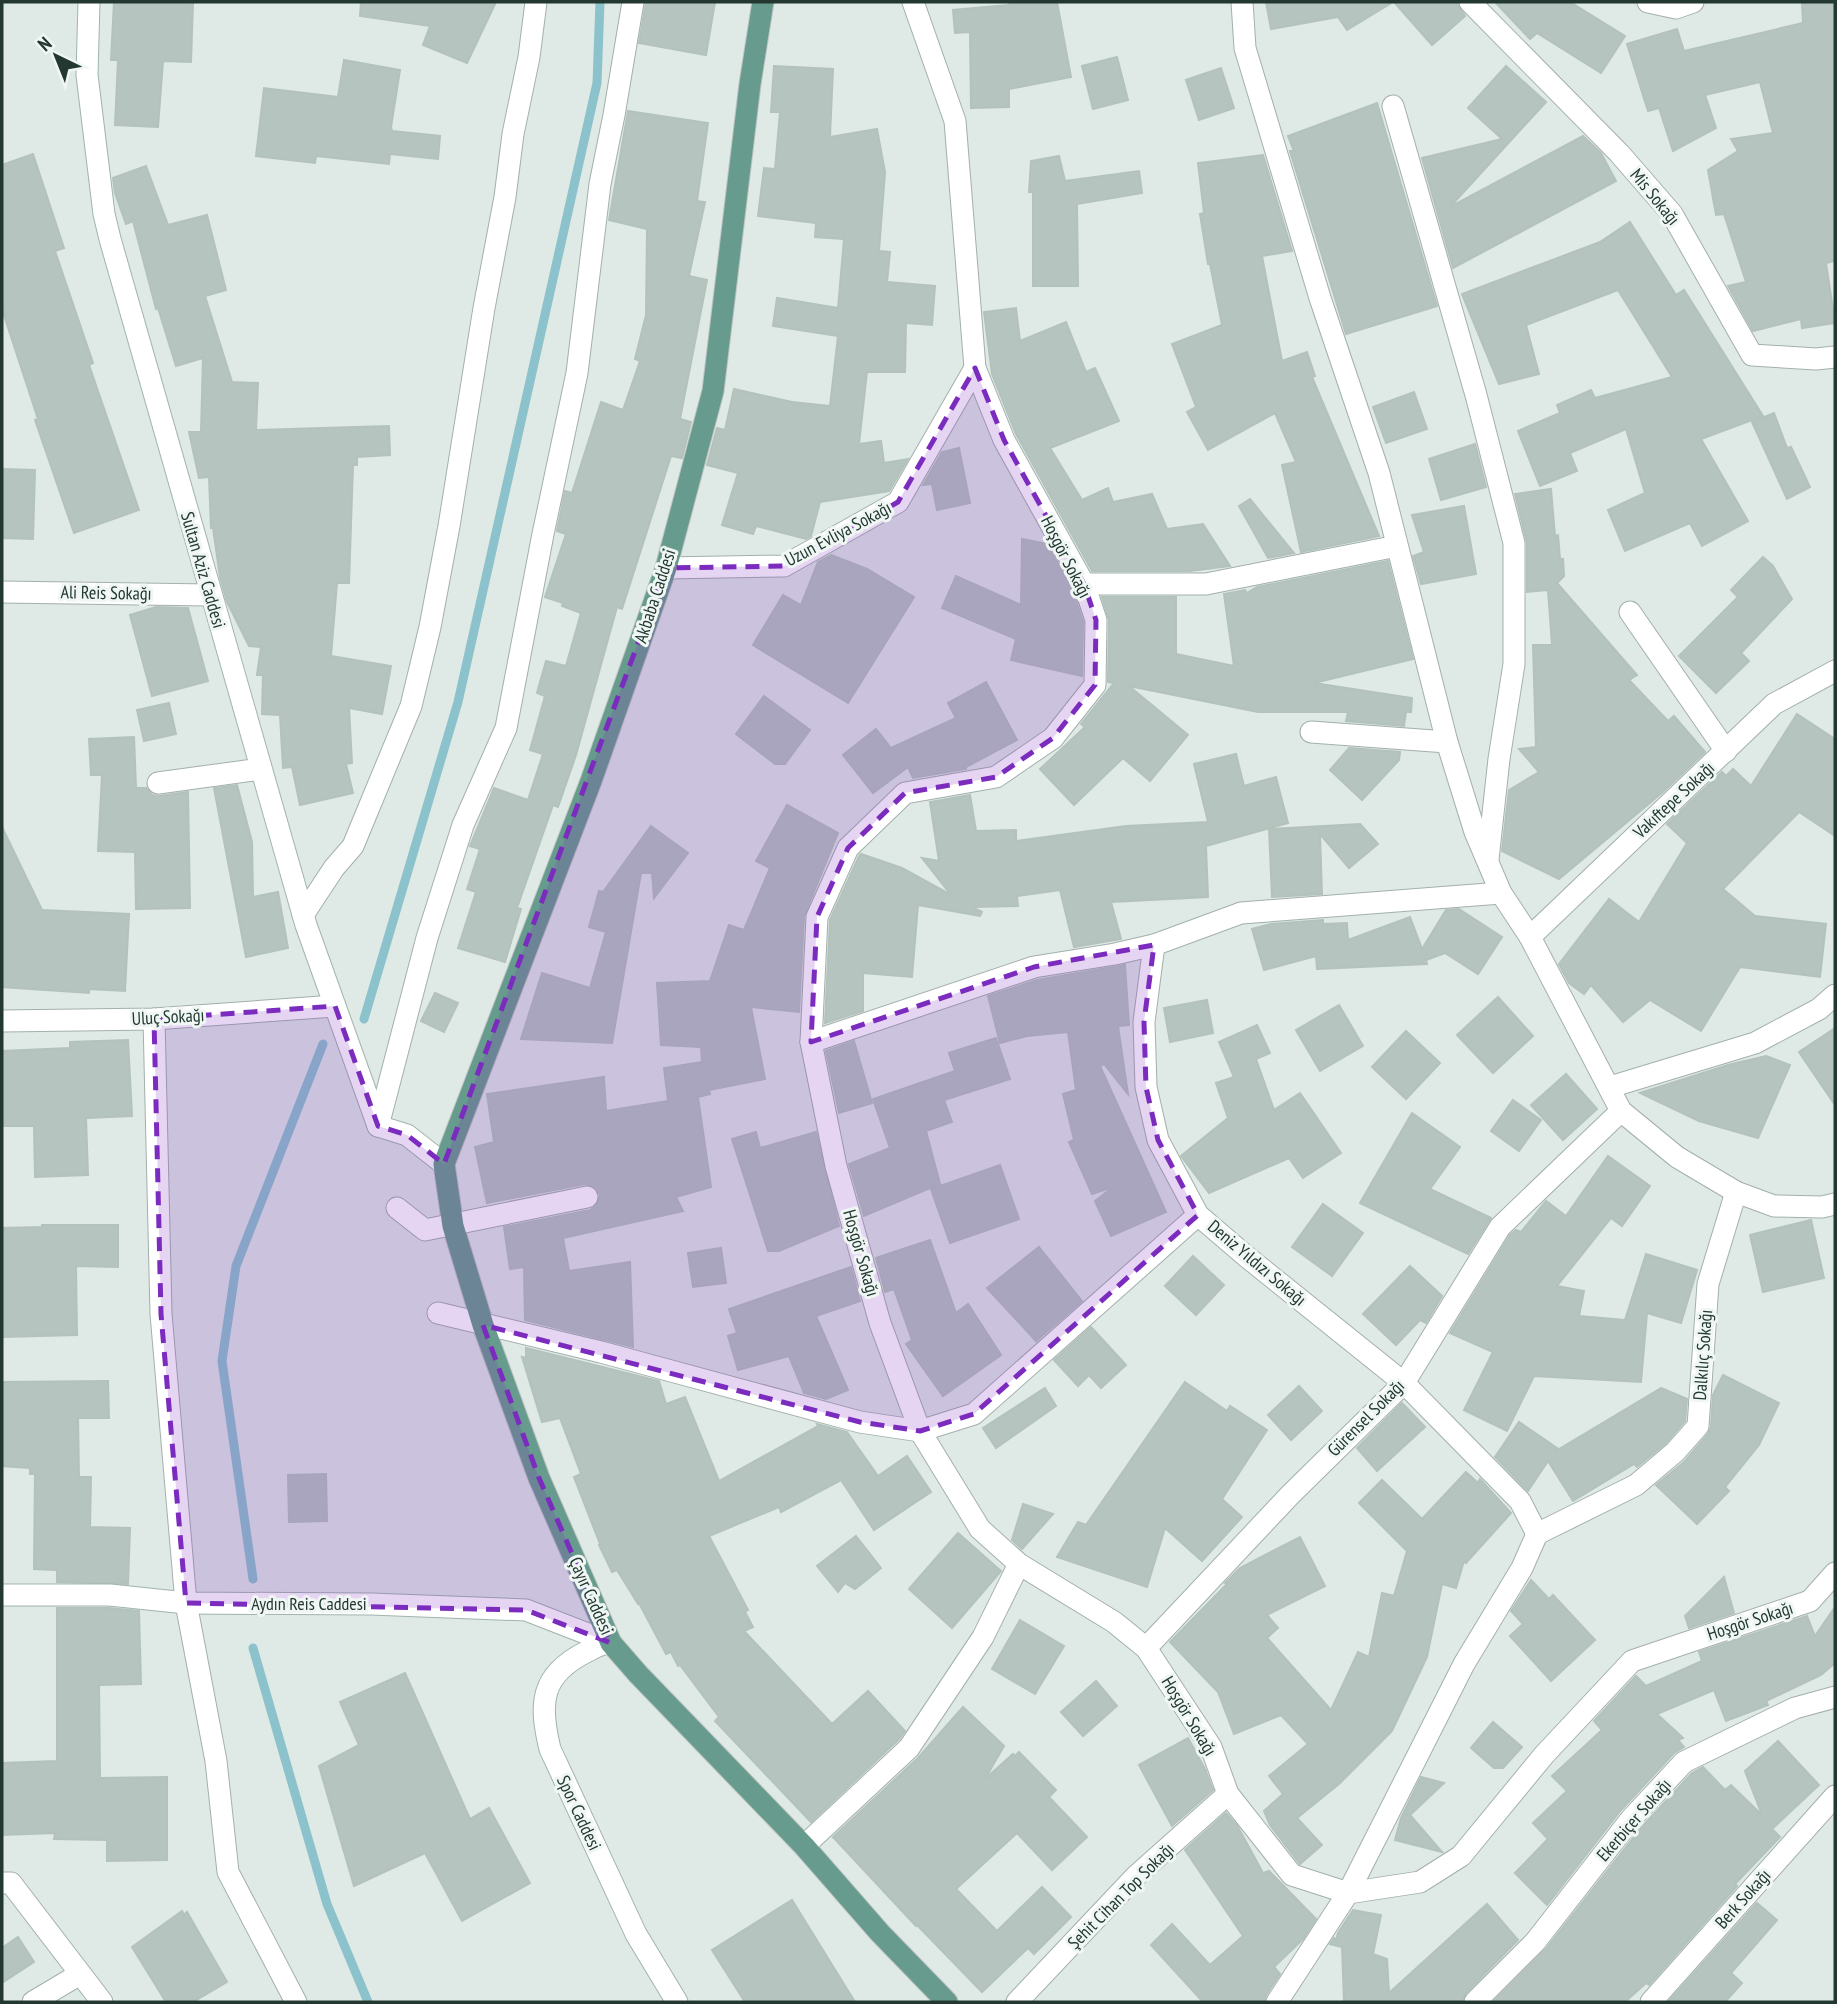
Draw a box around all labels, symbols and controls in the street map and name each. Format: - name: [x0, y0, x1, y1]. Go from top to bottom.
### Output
- north arrow: [21, 21, 91, 91]
- text: N: [32, 31, 56, 56]
- street label: Mis Sokağı: [1625, 164, 1685, 230]
- street label: Uzun Evliya Sokağı: [781, 496, 895, 571]
- street label: Sultan Aziz Caddesi: [176, 509, 231, 631]
- street label: Hoşgör Sokağı: [1036, 512, 1097, 602]
- street label: Akbaba Caddesi: [629, 546, 681, 646]
- street label: Ali Reis Sokağı: [60, 580, 152, 605]
- street label: Vakıftepe Sokağı: [1628, 756, 1719, 844]
- street label: Uluç Sokağı: [131, 1003, 205, 1030]
- street label: Hoşgör Sokağı: [838, 1207, 885, 1299]
- street label: Deniz Yıldızı Sokağı: [1203, 1215, 1311, 1311]
- street label: Dalkılıç Sokağı: [1688, 1309, 1717, 1401]
- street label: Gürensel Sokağı: [1322, 1374, 1409, 1461]
- street label: Çayır Caddesi: [564, 1553, 619, 1638]
- street label: Aydın Reis Caddesi: [251, 1592, 367, 1615]
- street label: Hoşgör Sokağı: [1704, 1596, 1796, 1645]
- street label: Hoşgör Sokağı: [1157, 1672, 1222, 1760]
- street label: Spor Caddesi: [552, 1772, 607, 1854]
- street label: Ekerbiçer Sokağı: [1591, 1774, 1676, 1866]
- street label: Şehit Cihan Top Sokağı: [1063, 1838, 1179, 1954]
- street label: Berk Sokağı: [1710, 1864, 1775, 1933]

